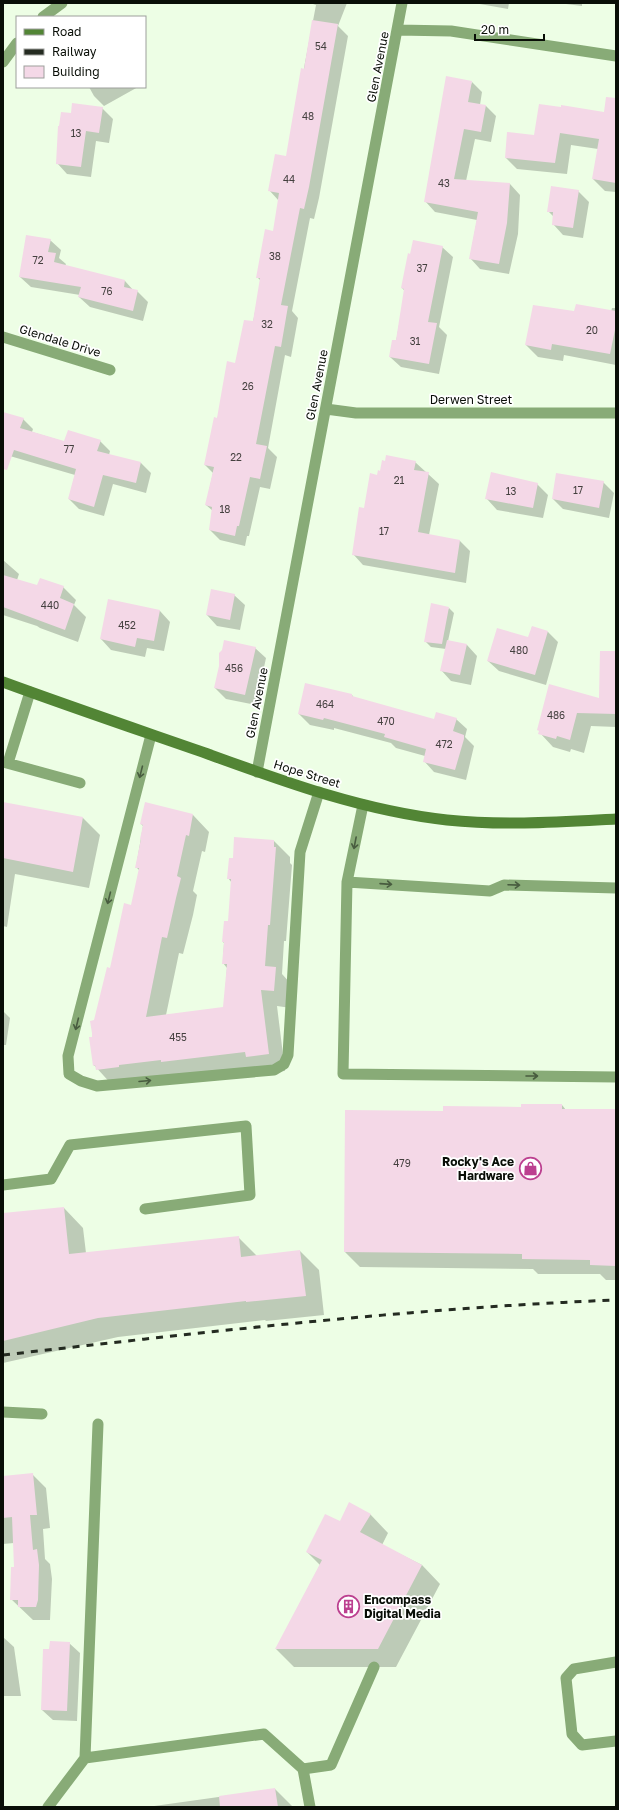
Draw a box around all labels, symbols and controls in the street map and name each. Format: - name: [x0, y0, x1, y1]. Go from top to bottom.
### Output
- legend: [16, 16, 146, 88]
- scale bar: [475, 16, 544, 42]
- text: 20 m: [481, 22, 509, 37]
- text: Road: [52, 24, 81, 39]
- street label: Glen Avenue: [363, 30, 392, 104]
- house number: 54: [315, 40, 327, 52]
- text: Railway: [52, 44, 97, 59]
- text: Building: [52, 64, 100, 79]
- house number: 48: [302, 110, 314, 122]
- house number: 13: [71, 127, 81, 139]
- house number: 44: [283, 173, 295, 185]
- house number: 43: [438, 177, 450, 189]
- house number: 38: [269, 250, 281, 262]
- house number: 72: [32, 254, 44, 266]
- house number: 37: [416, 262, 428, 274]
- house number: 76: [101, 285, 113, 297]
- house number: 32: [261, 318, 273, 330]
- street label: Glendale Drive: [18, 321, 103, 360]
- house number: 20: [586, 324, 598, 336]
- house number: 31: [410, 335, 420, 347]
- street label: Glen Avenue: [302, 348, 331, 422]
- house number: 26: [242, 380, 254, 392]
- street label: Derwen Street: [430, 392, 513, 407]
- house number: 77: [64, 443, 74, 455]
- house number: 22: [230, 451, 242, 463]
- house number: 21: [394, 474, 404, 486]
- house number: 17: [573, 484, 583, 496]
- house number: 13: [506, 485, 516, 497]
- house number: 18: [220, 503, 230, 515]
- house number: 17: [379, 525, 389, 537]
- house number: 440: [41, 599, 59, 611]
- house number: 452: [118, 619, 136, 631]
- house number: 480: [510, 644, 528, 656]
- house number: 456: [225, 662, 243, 674]
- street label: Glen Avenue: [242, 666, 271, 740]
- house number: 464: [316, 698, 334, 710]
- house number: 486: [547, 709, 565, 721]
- house number: 470: [377, 715, 395, 727]
- house number: 472: [435, 738, 453, 750]
- street label: Hope Street: [272, 756, 343, 791]
- one-way arrow: [137, 765, 145, 778]
- one-way arrow: [350, 836, 358, 849]
- one-way arrow: [379, 881, 392, 888]
- one-way arrow: [507, 881, 520, 889]
- one-way arrow: [105, 891, 112, 904]
- one-way arrow: [72, 1017, 80, 1030]
- house number: 455: [169, 1031, 187, 1043]
- one-way arrow: [525, 1072, 538, 1080]
- one-way arrow: [138, 1078, 151, 1085]
- place label: Rocky's Ace Hardware: [442, 1154, 514, 1183]
- shop icon: Rocky's Ace Hardware: [517, 1156, 543, 1182]
- house number: 479: [393, 1157, 411, 1169]
- place label: Encompass Digital Media: [364, 1592, 441, 1621]
- building icon: Encompass Digital Media: [336, 1594, 362, 1620]

